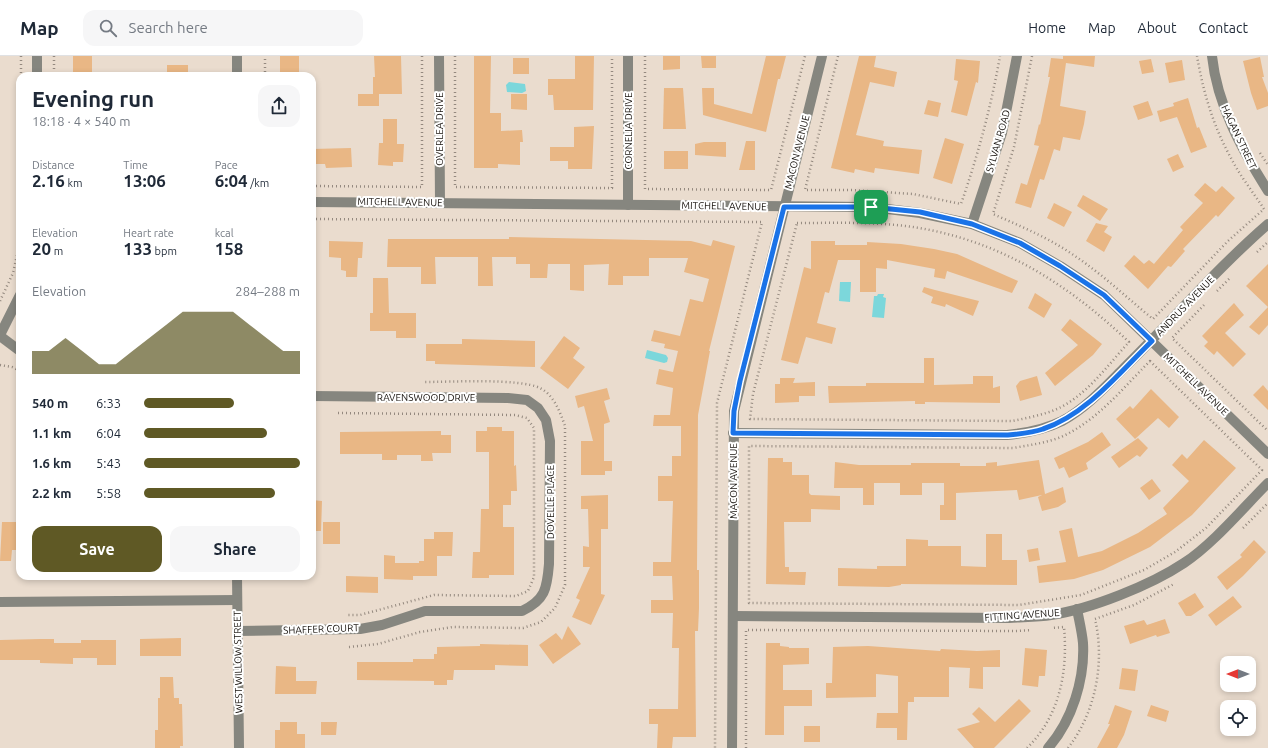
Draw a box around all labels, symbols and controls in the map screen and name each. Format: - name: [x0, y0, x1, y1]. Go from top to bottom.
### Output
- search box: [83, 10, 363, 46]
- text: Map: [20, 17, 59, 39]
- icon: search: [97, 17, 119, 39]
- text: Search here: [129, 19, 208, 36]
- text: Home: [1028, 20, 1066, 36]
- text: Map: [1088, 20, 1116, 36]
- text: About: [1138, 20, 1177, 36]
- text: Contact: [1199, 20, 1248, 36]
- button: share: [258, 85, 300, 127]
- text: Evening run: [32, 86, 154, 111]
- street label: OVERLEA DRIVE: [434, 92, 445, 166]
- street label: CORNELIA DRIVE: [623, 92, 634, 170]
- street label: HAGAN STREET: [1219, 103, 1259, 171]
- street label: SYLVAN ROAD: [984, 109, 1012, 173]
- text: 18:18 · 4 × 540 m: [32, 114, 131, 128]
- street label: MACON AVENUE: [782, 114, 812, 190]
- text: Distance: [32, 159, 75, 171]
- text: Time: [123, 159, 148, 171]
- text: Pace: [215, 159, 238, 171]
- text: 2.16: [32, 171, 65, 190]
- text: 13:06: [123, 171, 166, 190]
- text: 6:04: [215, 171, 248, 190]
- text: km: [65, 177, 83, 189]
- text: /km: [248, 177, 269, 189]
- pin: [854, 190, 888, 224]
- street label: MITCHELL AVENUE: [357, 196, 443, 208]
- icon: arrive: [860, 196, 882, 218]
- street label: MITCHELL AVENUE: [681, 200, 767, 212]
- text: Elevation: [32, 227, 78, 239]
- text: Heart rate: [123, 227, 174, 239]
- text: kcal: [215, 227, 234, 239]
- text: 20: [32, 239, 51, 258]
- text: 133: [123, 239, 152, 258]
- text: 158: [215, 239, 243, 258]
- text: m: [51, 245, 63, 257]
- text: bpm: [152, 245, 177, 257]
- street label: ANDRUS AVENUE: [1154, 274, 1217, 338]
- text: Elevation: [32, 284, 86, 298]
- text: 284–288 m: [235, 284, 300, 298]
- street label: MITCHELL AVENUE: [1161, 350, 1231, 418]
- street label: RAVENSWOOD DRIVE: [377, 392, 476, 403]
- text: 540 m: [32, 396, 68, 410]
- text: 6:33: [96, 396, 121, 410]
- text: 1.1 km: [32, 426, 71, 440]
- text: 6:04: [96, 426, 121, 440]
- street label: MACON AVENUE: [728, 443, 739, 519]
- text: 1.6 km: [32, 456, 71, 470]
- text: 5:43: [96, 456, 121, 470]
- street label: DOVELLE PLACE: [545, 464, 556, 539]
- text: 2.2 km: [32, 486, 71, 500]
- text: 5:58: [96, 486, 121, 500]
- button: Save: [32, 526, 162, 572]
- button: Share: [170, 526, 300, 572]
- street label: FITTING AVENUE: [984, 607, 1060, 623]
- street label: WEST WILLOW STREET: [232, 610, 244, 713]
- street label: SHAFFER COURT: [283, 622, 359, 636]
- north arrow: [1220, 656, 1256, 692]
- map controls: [1220, 656, 1256, 736]
- button: locate: [1220, 700, 1256, 736]

